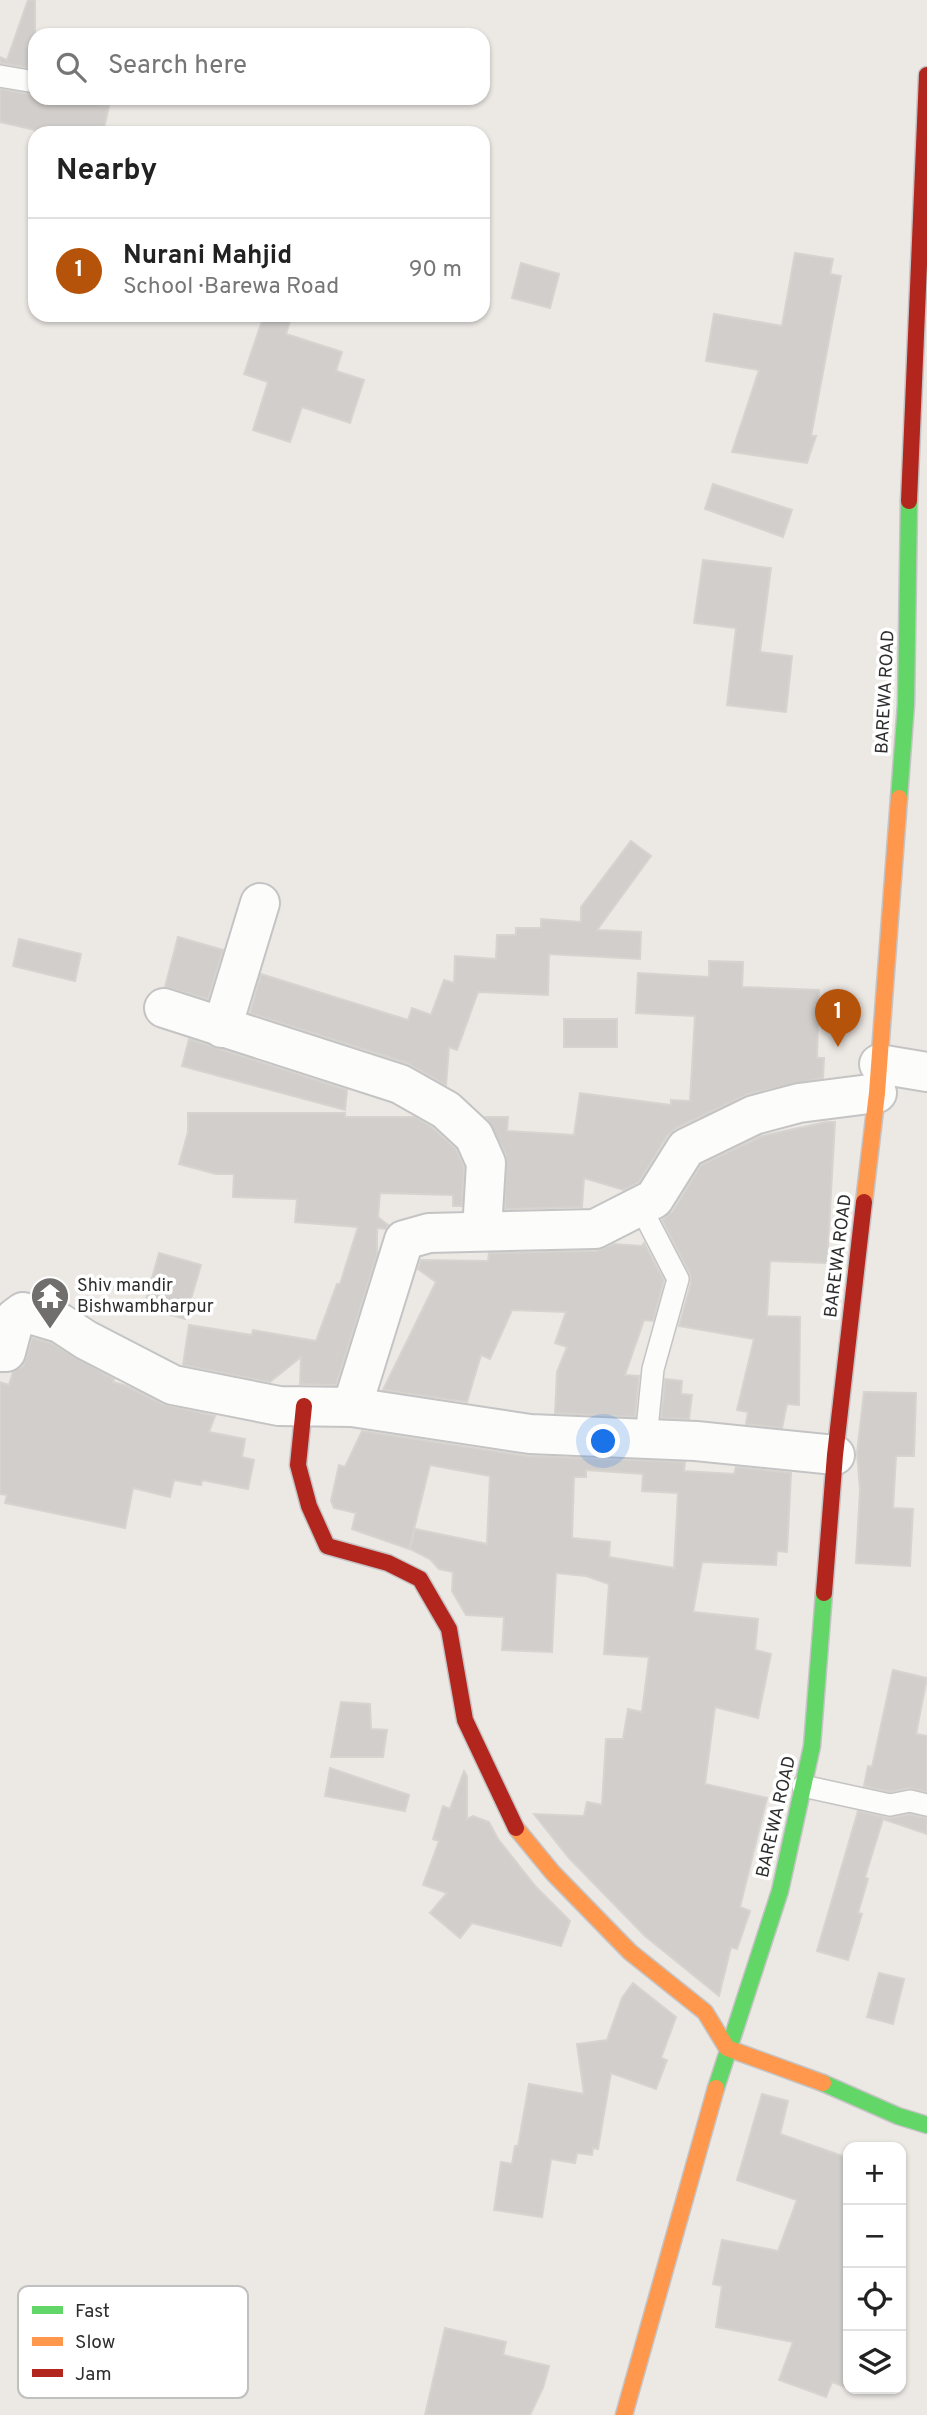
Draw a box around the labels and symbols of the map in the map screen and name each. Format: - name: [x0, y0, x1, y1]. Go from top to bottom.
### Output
- street label: BAREWA ROAD: [871, 629, 901, 755]
- pin: 1: [815, 989, 861, 1047]
- street label: BAREWA ROAD: [820, 1193, 858, 1319]
- temple icon: Shiv mandir Bishwambharpur: [29, 1275, 71, 1330]
- place label: Shiv mandir Bishwambharpur: [77, 1275, 214, 1319]
- your location: [586, 1424, 620, 1458]
- street label: BAREWA ROAD: [752, 1754, 802, 1880]
- legend: [18, 2286, 248, 2398]
- text: Fast: [75, 2300, 110, 2324]
- text: Slow: [75, 2331, 115, 2355]
- text: Jam: [75, 2363, 112, 2387]

